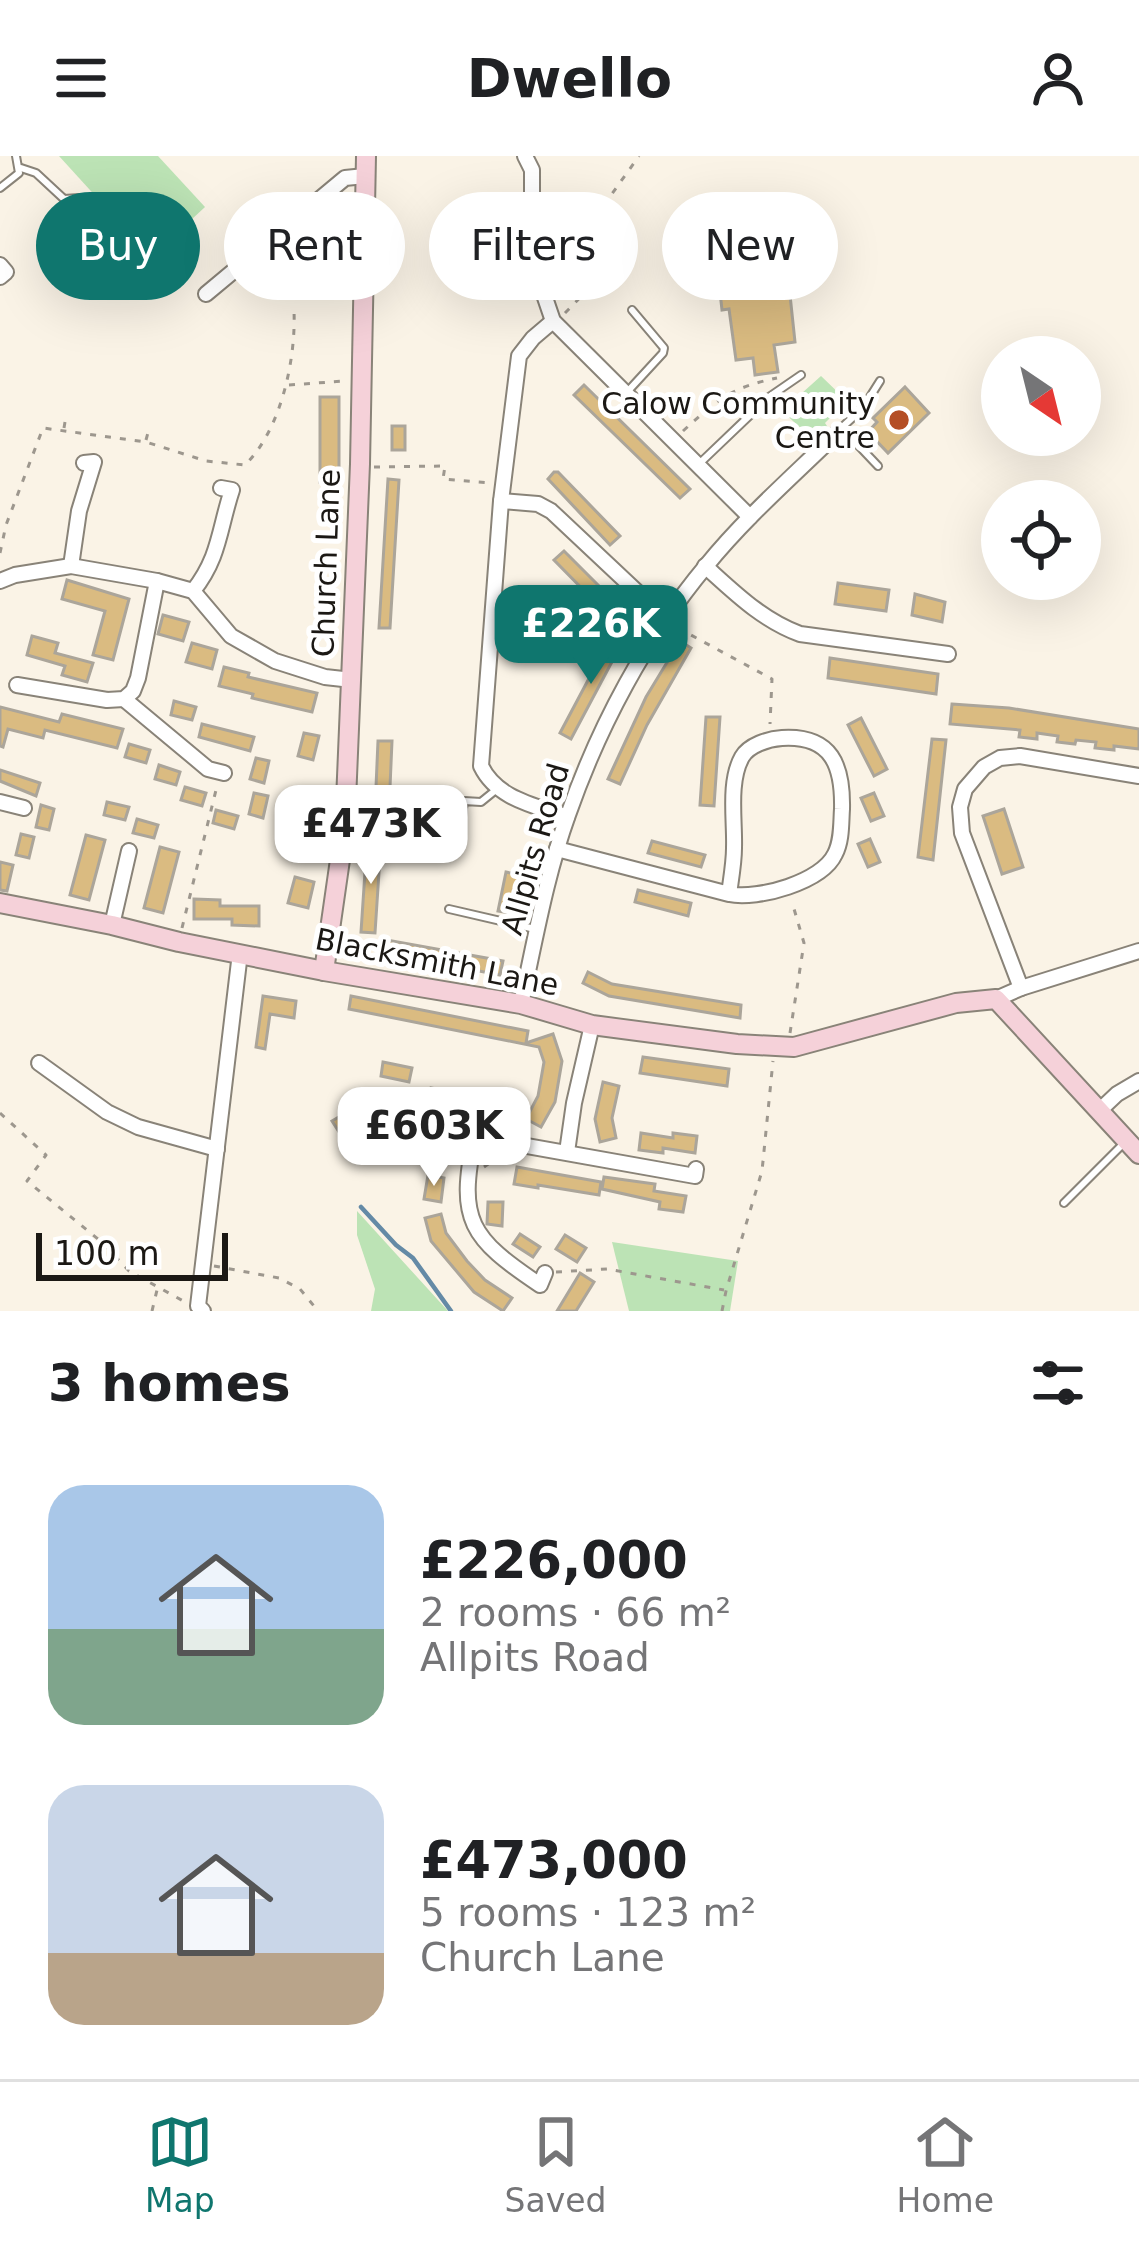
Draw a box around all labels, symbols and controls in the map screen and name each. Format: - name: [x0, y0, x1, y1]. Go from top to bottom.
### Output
- icon: menu: [48, 45, 114, 111]
- icon: person: [1025, 45, 1091, 111]
- text: Dwello: [467, 47, 672, 110]
- chip: Buy: [36, 192, 200, 300]
- chip: Rent: [224, 192, 405, 300]
- chip: Filters: [429, 192, 638, 300]
- chip: New: [662, 192, 838, 300]
- north arrow: [981, 336, 1101, 456]
- map controls: [981, 336, 1101, 600]
- place label: Calow Community Centre: [601, 386, 875, 455]
- marker: Calow Community Centre: [886, 407, 912, 433]
- street label: Church Lane: [305, 468, 347, 658]
- button: locate: [981, 480, 1101, 600]
- pin: £226K: [507, 585, 675, 687]
- text: £226K: [522, 601, 660, 646]
- street label: Allpits Road: [494, 759, 576, 939]
- pin: £473K: [287, 785, 455, 887]
- text: £473K: [302, 801, 440, 846]
- street label: Blacksmith Lane: [312, 921, 562, 1003]
- pin: £603K: [350, 1087, 518, 1189]
- text: £603K: [365, 1103, 503, 1148]
- scale bar: [36, 1227, 228, 1280]
- text: 100 m: [54, 1234, 160, 1273]
- icon: filters: [1025, 1350, 1091, 1416]
- text: 3 homes: [48, 1354, 291, 1413]
- text: £226,000: [420, 1531, 688, 1590]
- icon: home: [144, 1533, 288, 1677]
- text: 2 rooms · 66 m²: [420, 1590, 731, 1635]
- text: Allpits Road: [420, 1635, 650, 1680]
- text: £473,000: [420, 1831, 688, 1890]
- icon: home: [144, 1833, 288, 1977]
- text: 5 rooms · 123 m²: [420, 1890, 756, 1935]
- text: Church Lane: [420, 1935, 665, 1980]
- tab: Map: [145, 2109, 215, 2220]
- tab: Saved: [505, 2109, 607, 2220]
- tab: Home: [897, 2109, 994, 2220]

